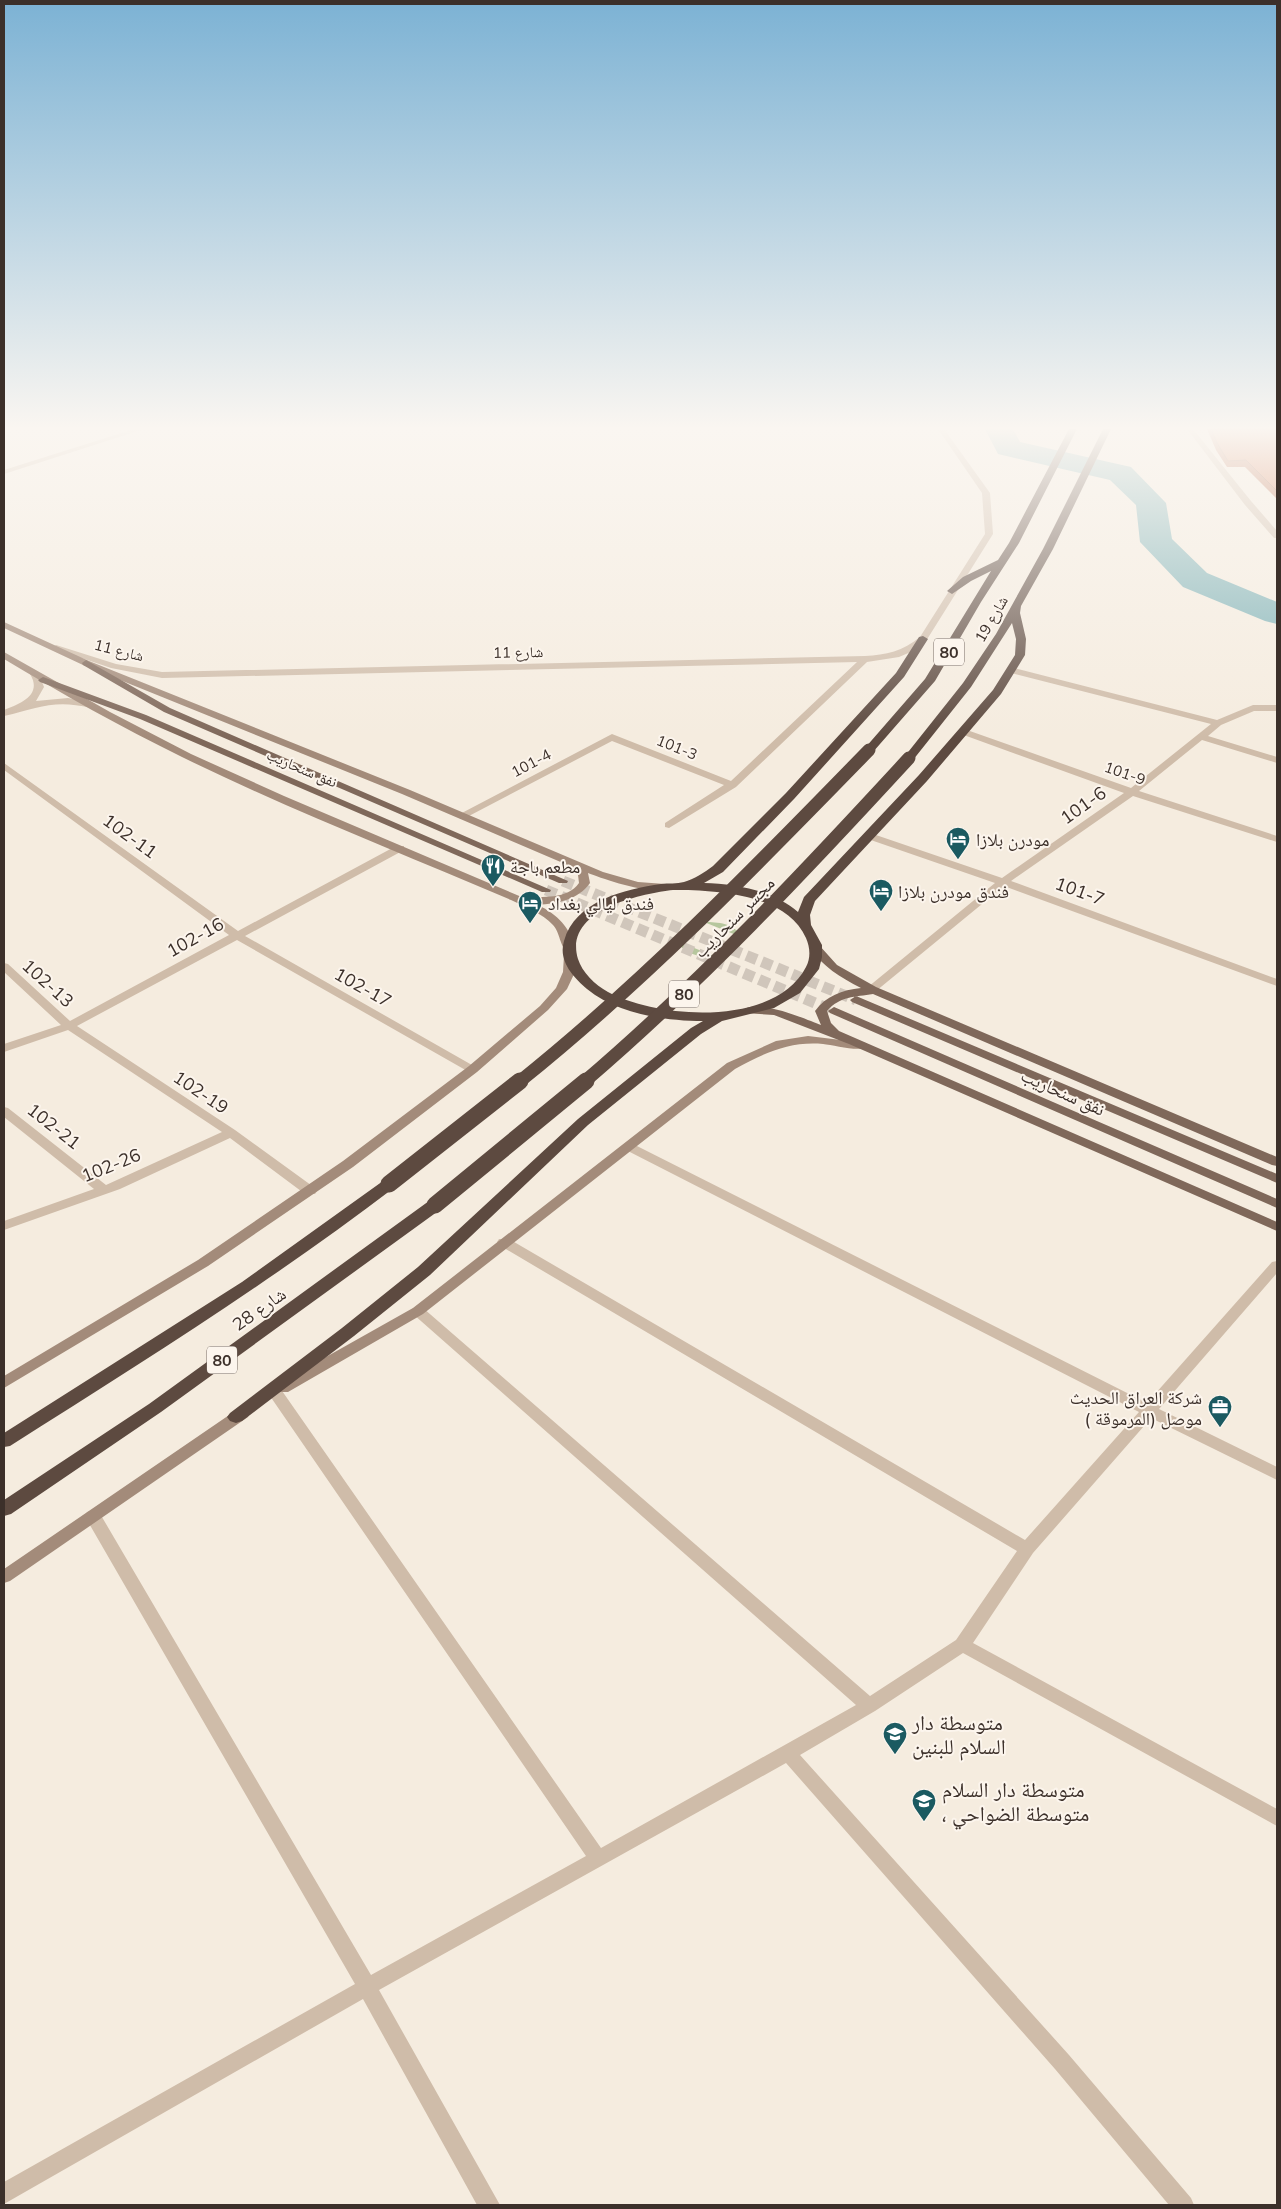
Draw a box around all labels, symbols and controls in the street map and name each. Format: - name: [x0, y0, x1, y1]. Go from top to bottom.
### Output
- street label: شارع 19: [970, 592, 1013, 646]
- street label: شارع 11: [92, 635, 146, 666]
- road number: 80: [934, 638, 964, 666]
- street label: شارع 11: [493, 642, 544, 663]
- street label: 101-3: [654, 730, 700, 764]
- street label: نفق سنحاريب: [264, 745, 340, 792]
- street label: 101-4: [508, 745, 554, 781]
- street label: 101-9: [1102, 757, 1148, 789]
- street label: 101-6: [1056, 781, 1110, 829]
- street label: 102-11: [98, 809, 162, 863]
- hotel icon: مودرن بلازا: [945, 826, 971, 860]
- place label: مودرن بلازا: [976, 828, 1049, 851]
- restaurant icon: مطعم باجة: [480, 853, 506, 887]
- place label: مطعم باجة: [510, 855, 580, 879]
- street label: 101-7: [1052, 871, 1108, 911]
- street label: مجسر سنحاريب: [689, 872, 779, 962]
- hotel icon: فندق مودرن بلازا: [868, 878, 894, 912]
- place label: فندق مودرن بلازا: [898, 880, 1009, 903]
- hotel icon: فندق ليالي بغداد: [517, 890, 543, 924]
- place label: فندق ليالي بغداد: [548, 892, 654, 918]
- street label: 102-16: [162, 912, 228, 962]
- street label: 102-13: [17, 954, 79, 1012]
- street label: 102-17: [330, 962, 396, 1012]
- road number: 80: [669, 981, 699, 1008]
- street label: نفق سنحاريب: [1017, 1063, 1109, 1121]
- street label: 102-19: [169, 1065, 233, 1119]
- street label: 102-21: [23, 1098, 85, 1154]
- street label: 102-26: [78, 1143, 144, 1187]
- street label: شارع 28: [228, 1282, 290, 1336]
- road number: 80: [207, 1346, 237, 1374]
- place label: شركة العراق الحديث ( المرموقة) موصل: [1070, 1386, 1202, 1430]
- office icon: شركة العراق الحديث ( المرموقة) موصل: [1207, 1394, 1233, 1428]
- place label: متوسطة دار السلام للبنين: [911, 1709, 1006, 1761]
- school or university icon: متوسطة دار السلام للبنين: [882, 1721, 908, 1755]
- place label: متوسطة دار السلام ، متوسطة الضواحي: [942, 1776, 1089, 1830]
- school or university icon: متوسطة دار السلام ، متوسطة الضواحي: [911, 1788, 937, 1822]

